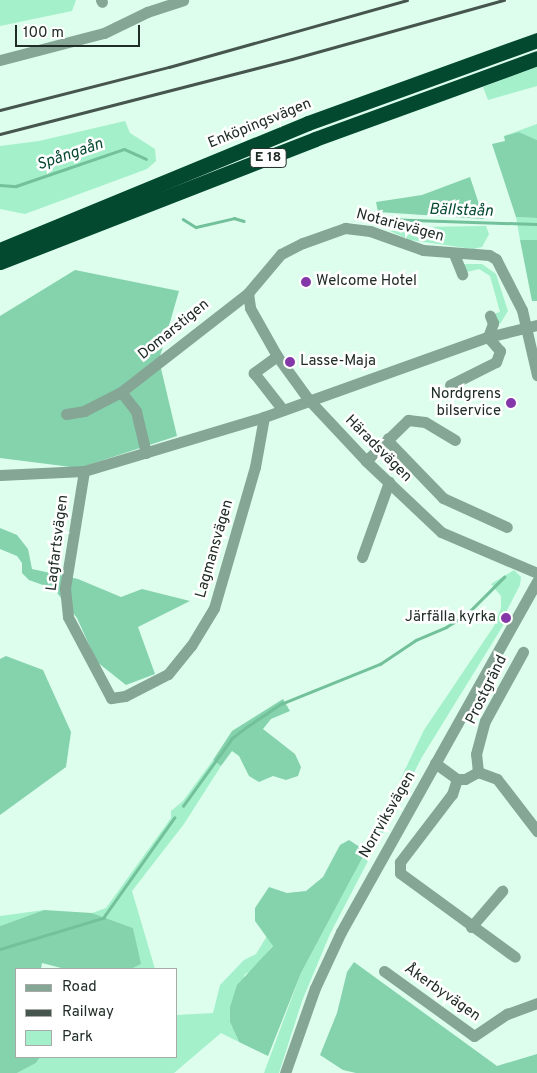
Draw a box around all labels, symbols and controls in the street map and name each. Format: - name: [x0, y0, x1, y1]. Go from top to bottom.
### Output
- scale bar: [18, 15, 142, 47]
- text: 100 m: [23, 24, 64, 43]
- street label: Enköpingsvägen: [206, 95, 314, 153]
- water label: Spångaån: [34, 135, 106, 175]
- road number: E 18: [249, 146, 287, 170]
- water label: Bällstaån: [429, 200, 493, 222]
- street label: Notarievägen: [354, 206, 446, 246]
- place label: Welcome Hotel: [316, 273, 417, 291]
- marker: Welcome Hotel: [300, 276, 312, 288]
- street label: Domarstigen: [135, 296, 213, 364]
- place label: Lasse-Maja: [300, 353, 376, 371]
- marker: Lasse-Maja: [284, 356, 296, 368]
- place label: Nordgrens bilservice: [430, 385, 501, 420]
- marker: Nordgrens bilservice: [505, 397, 517, 409]
- street label: Häradsvägen: [341, 412, 415, 486]
- street label: Lagfartsvägen: [43, 494, 73, 592]
- street label: Lagmansvägen: [192, 498, 238, 600]
- place label: Järfälla kyrka: [405, 609, 496, 627]
- marker: Järfälla kyrka: [500, 612, 512, 624]
- street label: Prostgränd: [463, 653, 511, 727]
- street label: Norrviksvägen: [356, 769, 420, 861]
- street label: Åkerbyvägen: [401, 960, 483, 1026]
- legend: [15, 968, 178, 1058]
- text: Road: [62, 978, 97, 997]
- text: Railway: [62, 1003, 114, 1022]
- text: Park: [62, 1028, 93, 1047]

